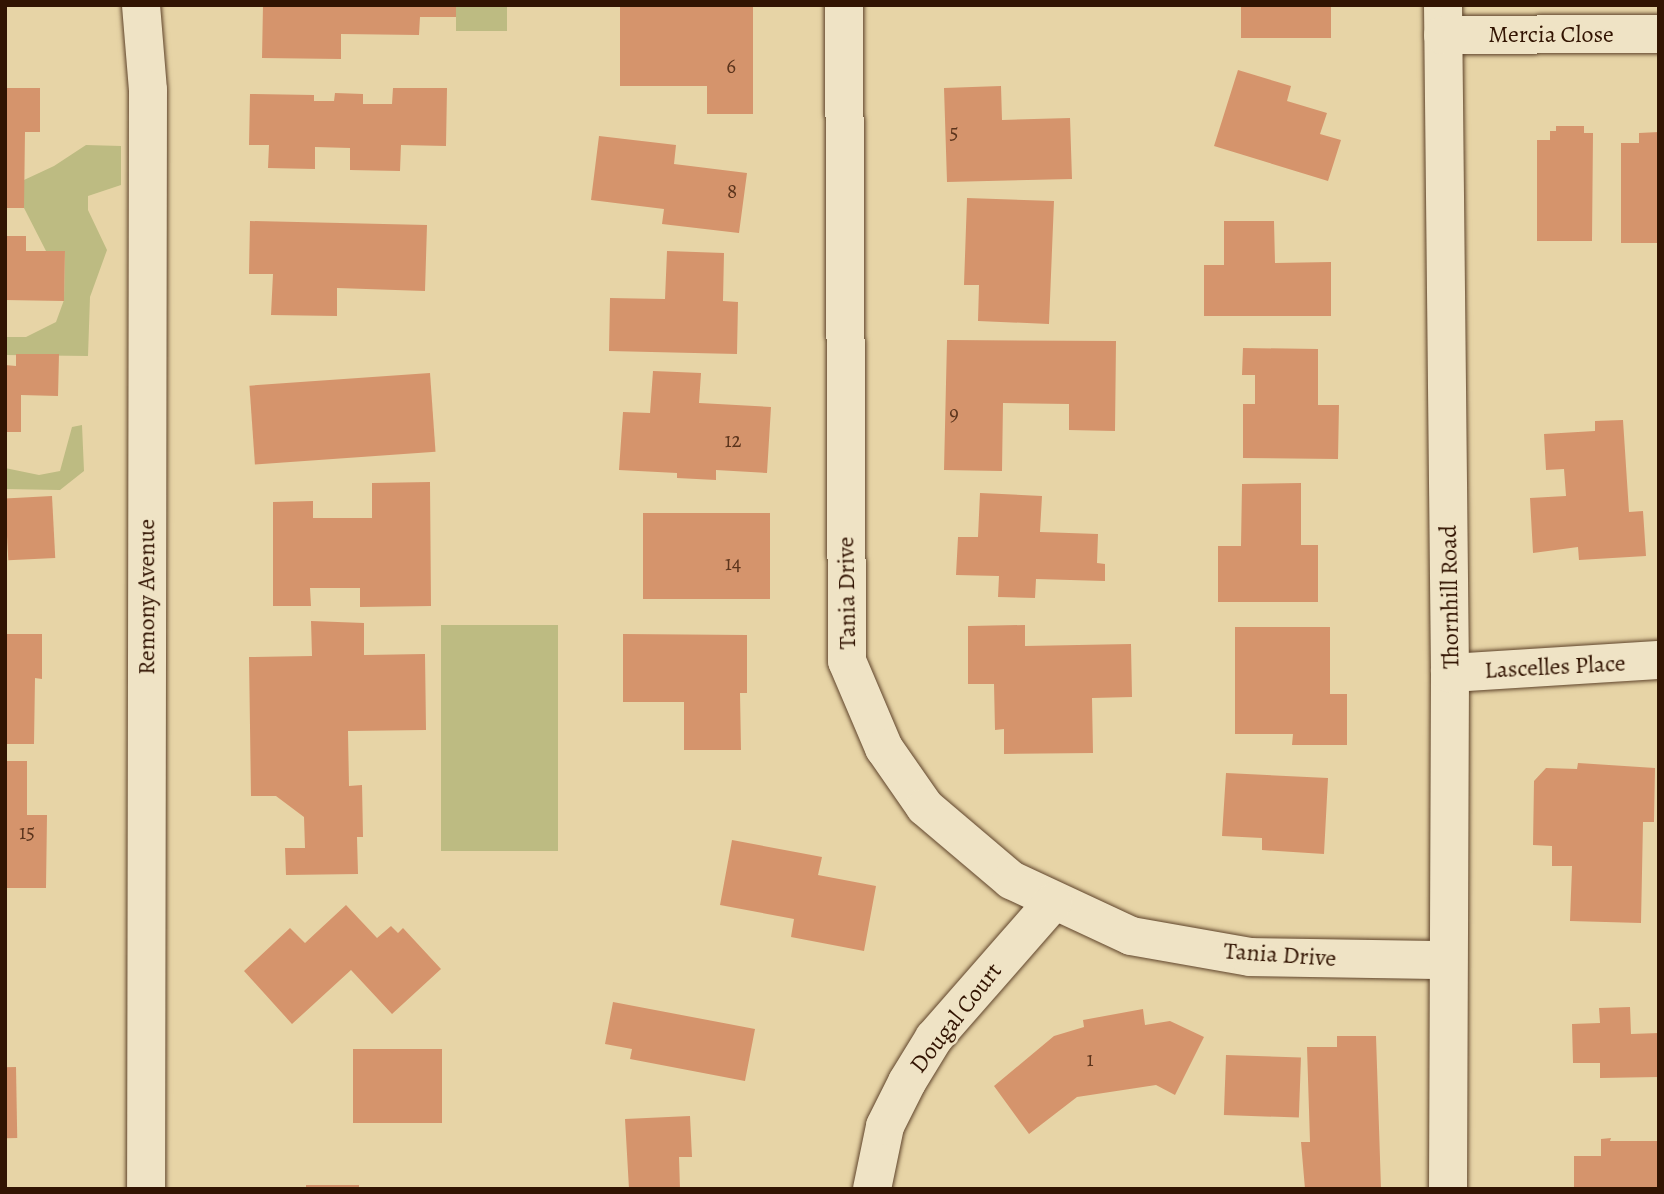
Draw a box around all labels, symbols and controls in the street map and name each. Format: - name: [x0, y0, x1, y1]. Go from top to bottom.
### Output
- street label: Mercia Close: [1488, 21, 1614, 49]
- house number: 6: [726, 53, 736, 79]
- house number: 5: [949, 119, 959, 145]
- house number: 8: [727, 178, 737, 204]
- house number: 9: [949, 400, 959, 426]
- house number: 12: [724, 427, 742, 453]
- street label: Remony Avenue: [133, 519, 161, 675]
- street label: Thornhill Road: [1434, 525, 1466, 669]
- street label: Tania Drive: [832, 536, 862, 650]
- house number: 14: [725, 550, 741, 576]
- street label: Lascelles Place: [1484, 649, 1626, 685]
- house number: 15: [19, 819, 35, 845]
- street label: Tania Drive: [1223, 937, 1337, 973]
- street label: Dougal Court: [904, 957, 1008, 1079]
- house number: 1: [1086, 1046, 1094, 1072]

